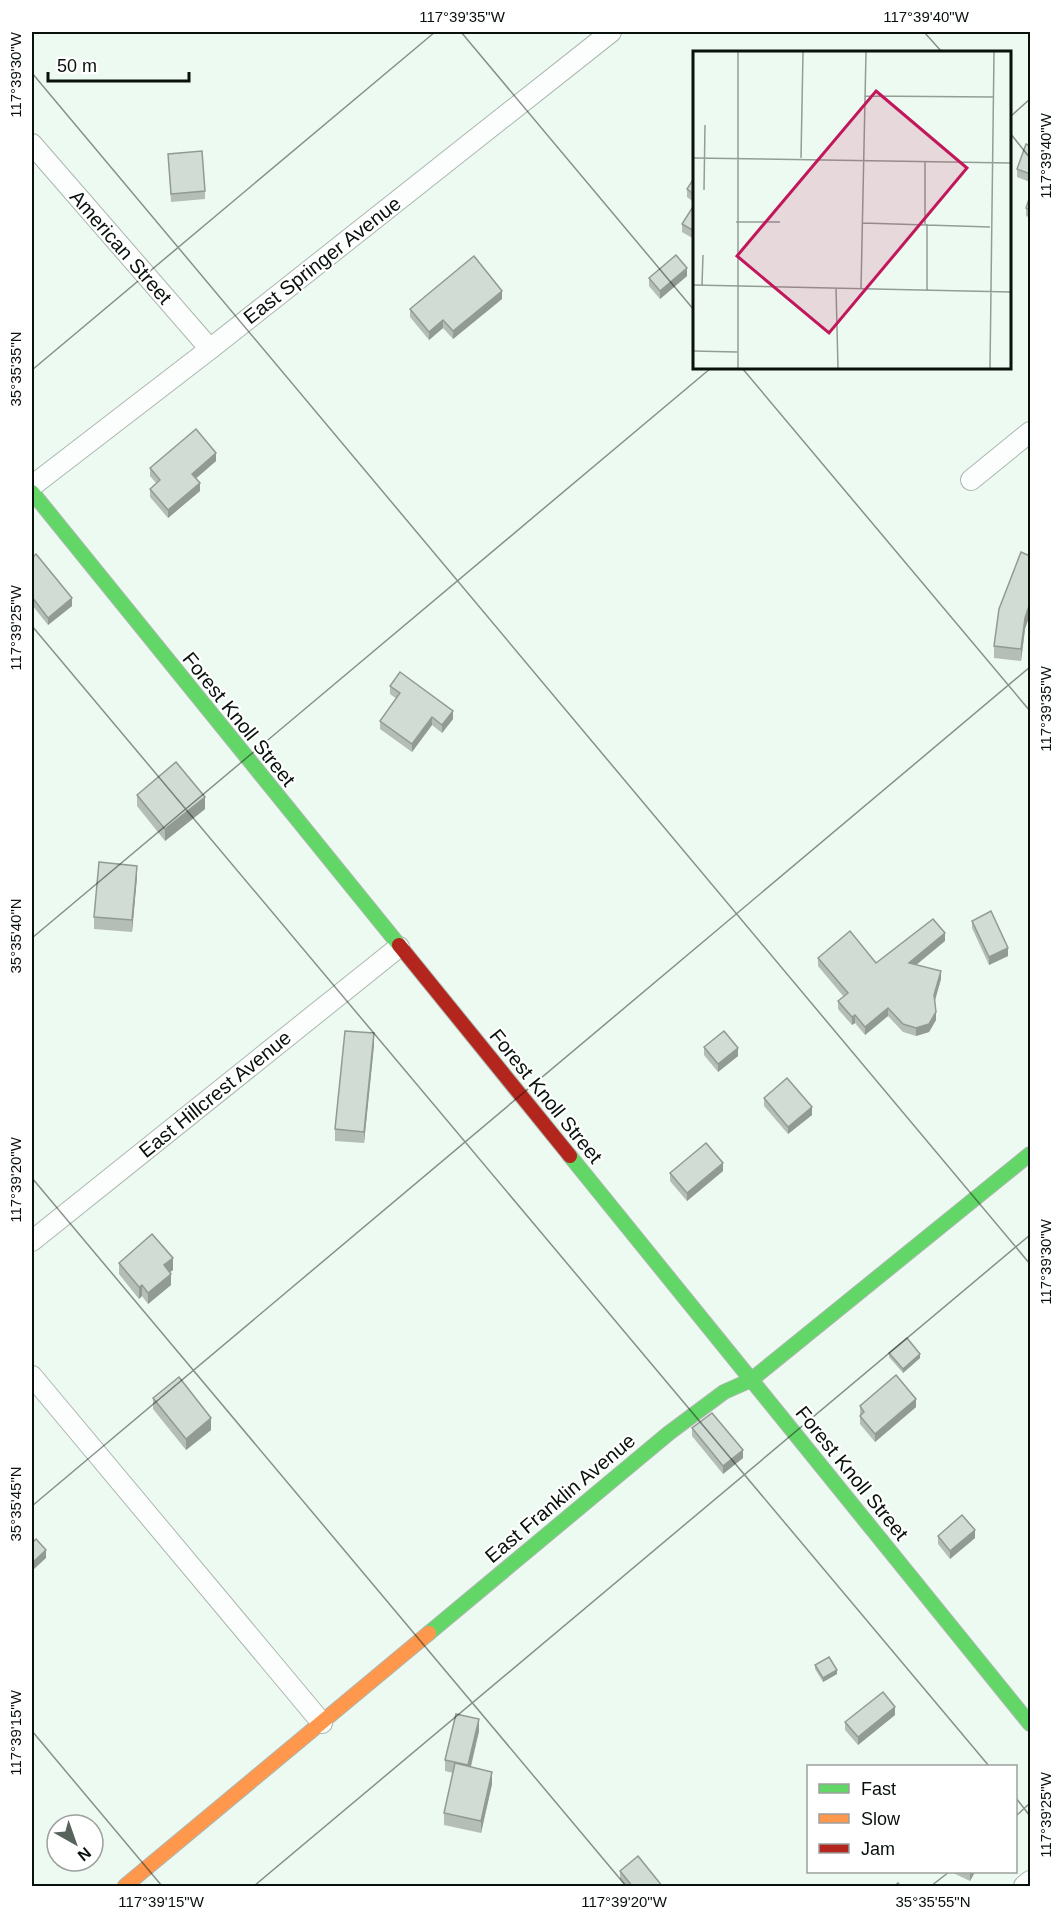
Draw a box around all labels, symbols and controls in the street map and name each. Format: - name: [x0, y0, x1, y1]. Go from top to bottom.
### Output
- text: 117°39'35"W: [419, 8, 506, 25]
- text: 117°39'40"W: [883, 8, 970, 25]
- text: 117°39'30"W: [7, 31, 24, 118]
- scale bar: [48, 45, 189, 83]
- inset map: [693, 51, 1011, 369]
- text: 50 m: [57, 56, 97, 76]
- text: 117°39'40"W: [1037, 112, 1054, 199]
- street label: American Street: [66, 186, 177, 309]
- street label: East Springer Avenue: [239, 192, 405, 328]
- text: 35°35'35"N: [7, 331, 24, 407]
- text: 117°39'25"W: [7, 584, 24, 671]
- street label: Forest Knoll Street: [178, 648, 300, 791]
- text: 117°39'35"W: [1037, 665, 1054, 752]
- text: 35°35'40"N: [7, 898, 24, 974]
- street label: Forest Knoll Street: [485, 1025, 607, 1168]
- street label: East Hillcrest Avenue: [135, 1026, 295, 1162]
- text: 117°39'20"W: [7, 1136, 24, 1223]
- text: 117°39'30"W: [1037, 1218, 1054, 1305]
- street label: Forest Knoll Street: [791, 1402, 913, 1545]
- street label: East Franklin Avenue: [481, 1429, 639, 1567]
- text: 35°35'45"N: [7, 1466, 24, 1542]
- text: 117°39'15"W: [7, 1689, 24, 1776]
- legend: [807, 1765, 1017, 1873]
- text: 117°39'25"W: [1037, 1771, 1054, 1858]
- text: Fast: [861, 1779, 896, 1799]
- text: Slow: [861, 1809, 901, 1829]
- north arrow: [45, 1813, 105, 1873]
- text: Jam: [861, 1839, 895, 1859]
- text: N: [74, 1844, 94, 1864]
- text: 117°39'15"W: [118, 1893, 205, 1910]
- text: 117°39'20"W: [581, 1893, 668, 1910]
- text: 35°35'55"N: [895, 1893, 971, 1910]

